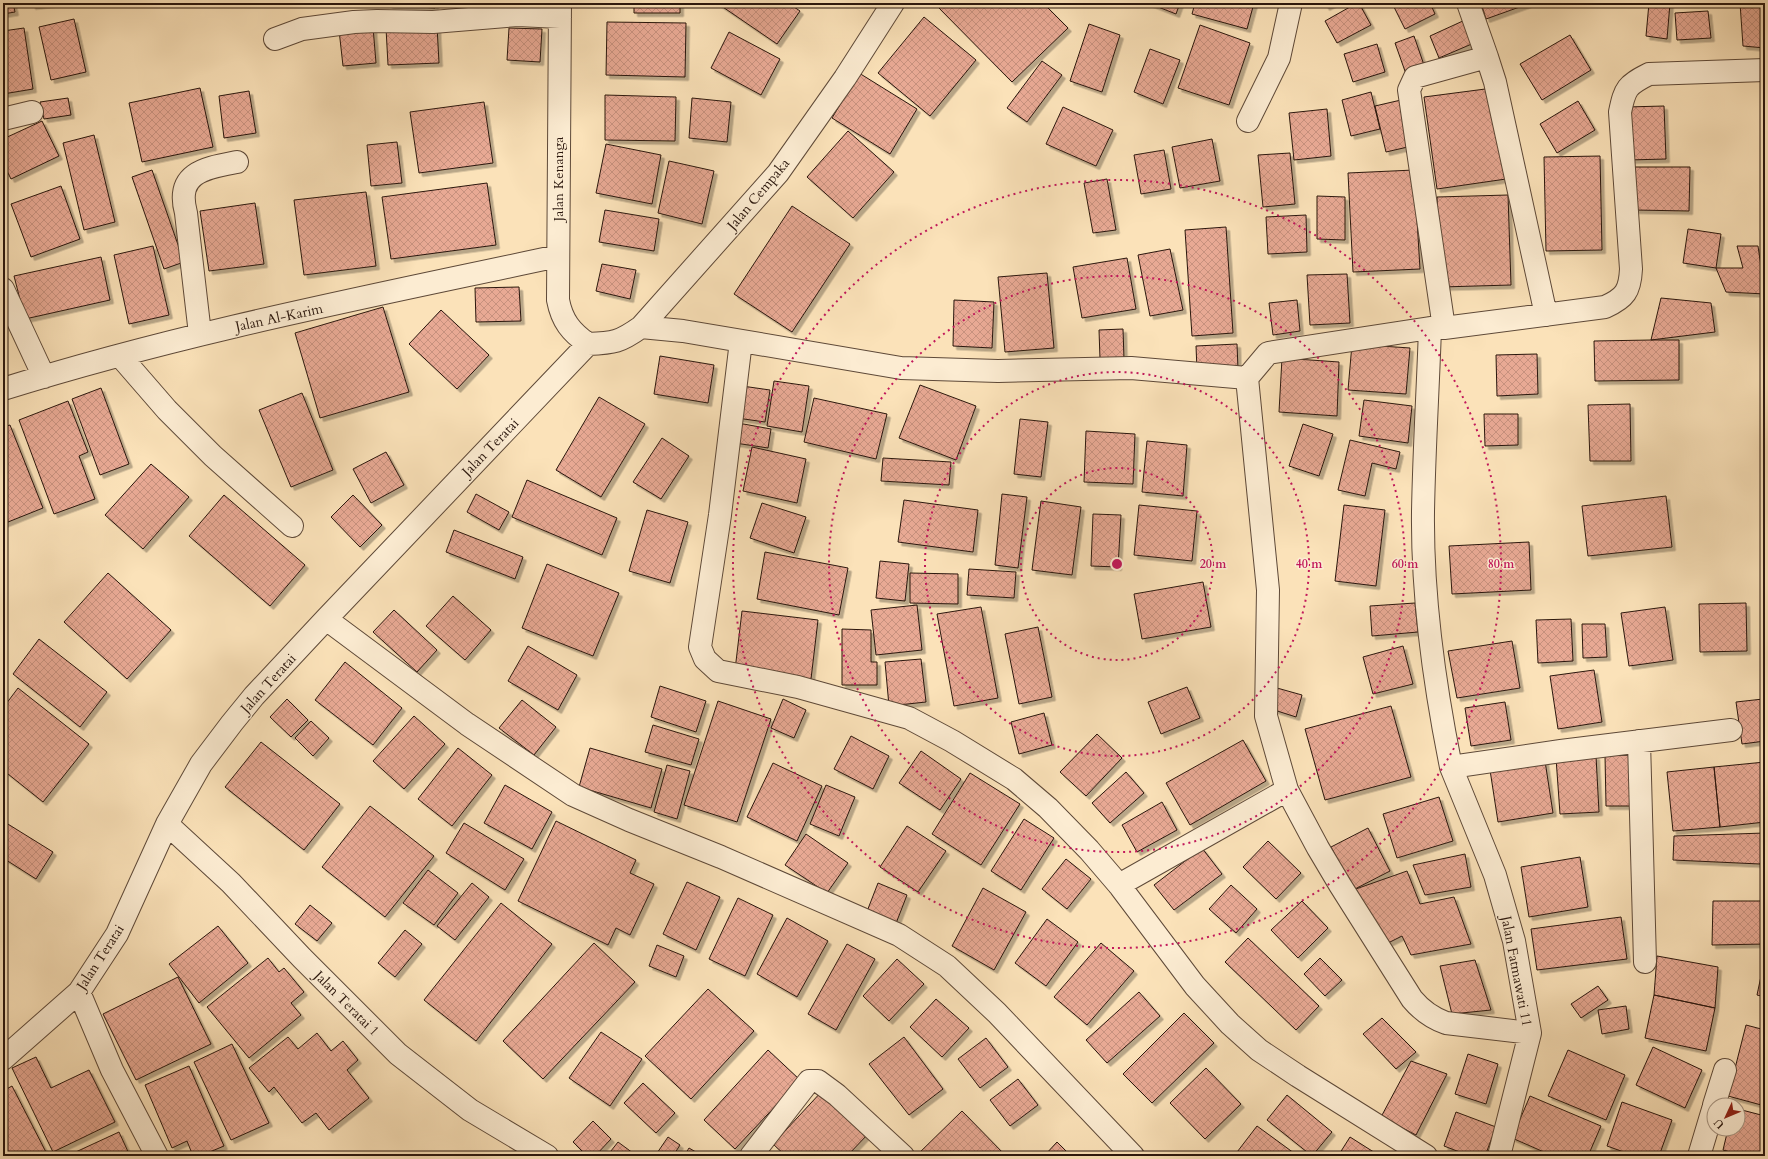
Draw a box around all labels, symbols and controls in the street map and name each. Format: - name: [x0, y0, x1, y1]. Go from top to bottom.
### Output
- street label: Jalan Kenanga: [549, 137, 568, 223]
- street label: Jalan Cempaka: [722, 154, 794, 236]
- street label: Jalan Al-Karim: [232, 299, 325, 336]
- street label: Jalan Teratai: [456, 414, 523, 482]
- text: 20 m: [1200, 556, 1227, 572]
- text: 40 m: [1296, 556, 1323, 572]
- text: 60 m: [1392, 556, 1419, 572]
- text: 80 m: [1488, 556, 1515, 572]
- centre of rings: [1110, 557, 1124, 571]
- street label: Jalan Teratai: [235, 649, 300, 719]
- street label: Jalan Fatmawati 11: [1496, 912, 1537, 1028]
- street label: Jalan Teratai: [71, 921, 129, 995]
- street label: Jalan Teratai 1: [308, 965, 384, 1040]
- north arrow: [1706, 1097, 1746, 1137]
- text: U: [1711, 1115, 1728, 1132]

